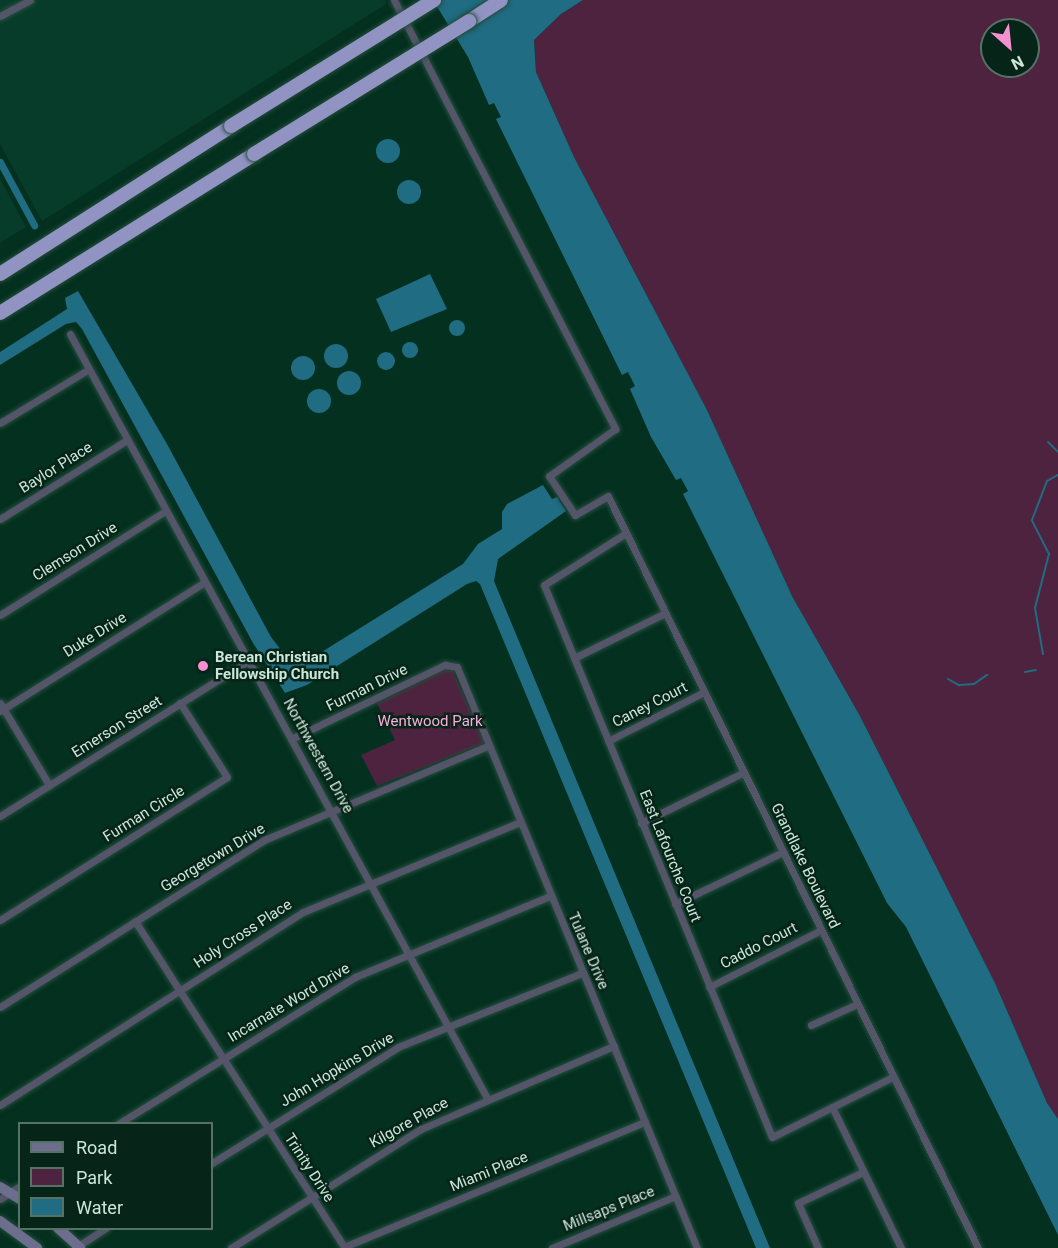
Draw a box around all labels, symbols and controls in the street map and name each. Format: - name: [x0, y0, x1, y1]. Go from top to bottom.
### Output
- north arrow: [980, 18, 1040, 78]
- text: N: [1008, 52, 1027, 74]
- street label: Baylor Place: [16, 438, 96, 498]
- street label: Clemson Drive: [29, 519, 121, 585]
- street label: Duke Drive: [60, 609, 130, 661]
- place label: Berean Christian Fellowship Church: [215, 648, 339, 683]
- marker: Berean Christian Fellowship Church: [196, 659, 210, 673]
- street label: Furman Drive: [323, 661, 411, 715]
- street label: Caney Court: [609, 678, 691, 732]
- street label: Emerson Street: [69, 692, 165, 762]
- street label: Northwestern Drive: [279, 695, 357, 817]
- park label: Wentwood Park: [377, 713, 483, 731]
- street label: Furman Circle: [100, 782, 188, 846]
- street label: East Lafourche Court: [635, 787, 705, 925]
- street label: Grandlake Boulevard: [767, 800, 843, 932]
- street label: Georgetown Drive: [158, 820, 268, 896]
- street label: Holy Cross Place: [191, 896, 295, 972]
- street label: Tulane Drive: [564, 910, 612, 992]
- street label: Caddo Court: [717, 919, 801, 973]
- street label: Incarnate Word Drive: [225, 960, 353, 1046]
- street label: John Hopkins Drive: [277, 1029, 397, 1111]
- street label: Kilgore Place: [366, 1094, 452, 1152]
- legend: [18, 1122, 213, 1230]
- street label: Trinity Drive: [280, 1130, 338, 1206]
- text: Road: [76, 1137, 117, 1158]
- street label: Miami Place: [447, 1148, 531, 1196]
- text: Park: [76, 1167, 112, 1188]
- street label: Millsaps Place: [561, 1183, 657, 1235]
- text: Water: [76, 1197, 123, 1218]

